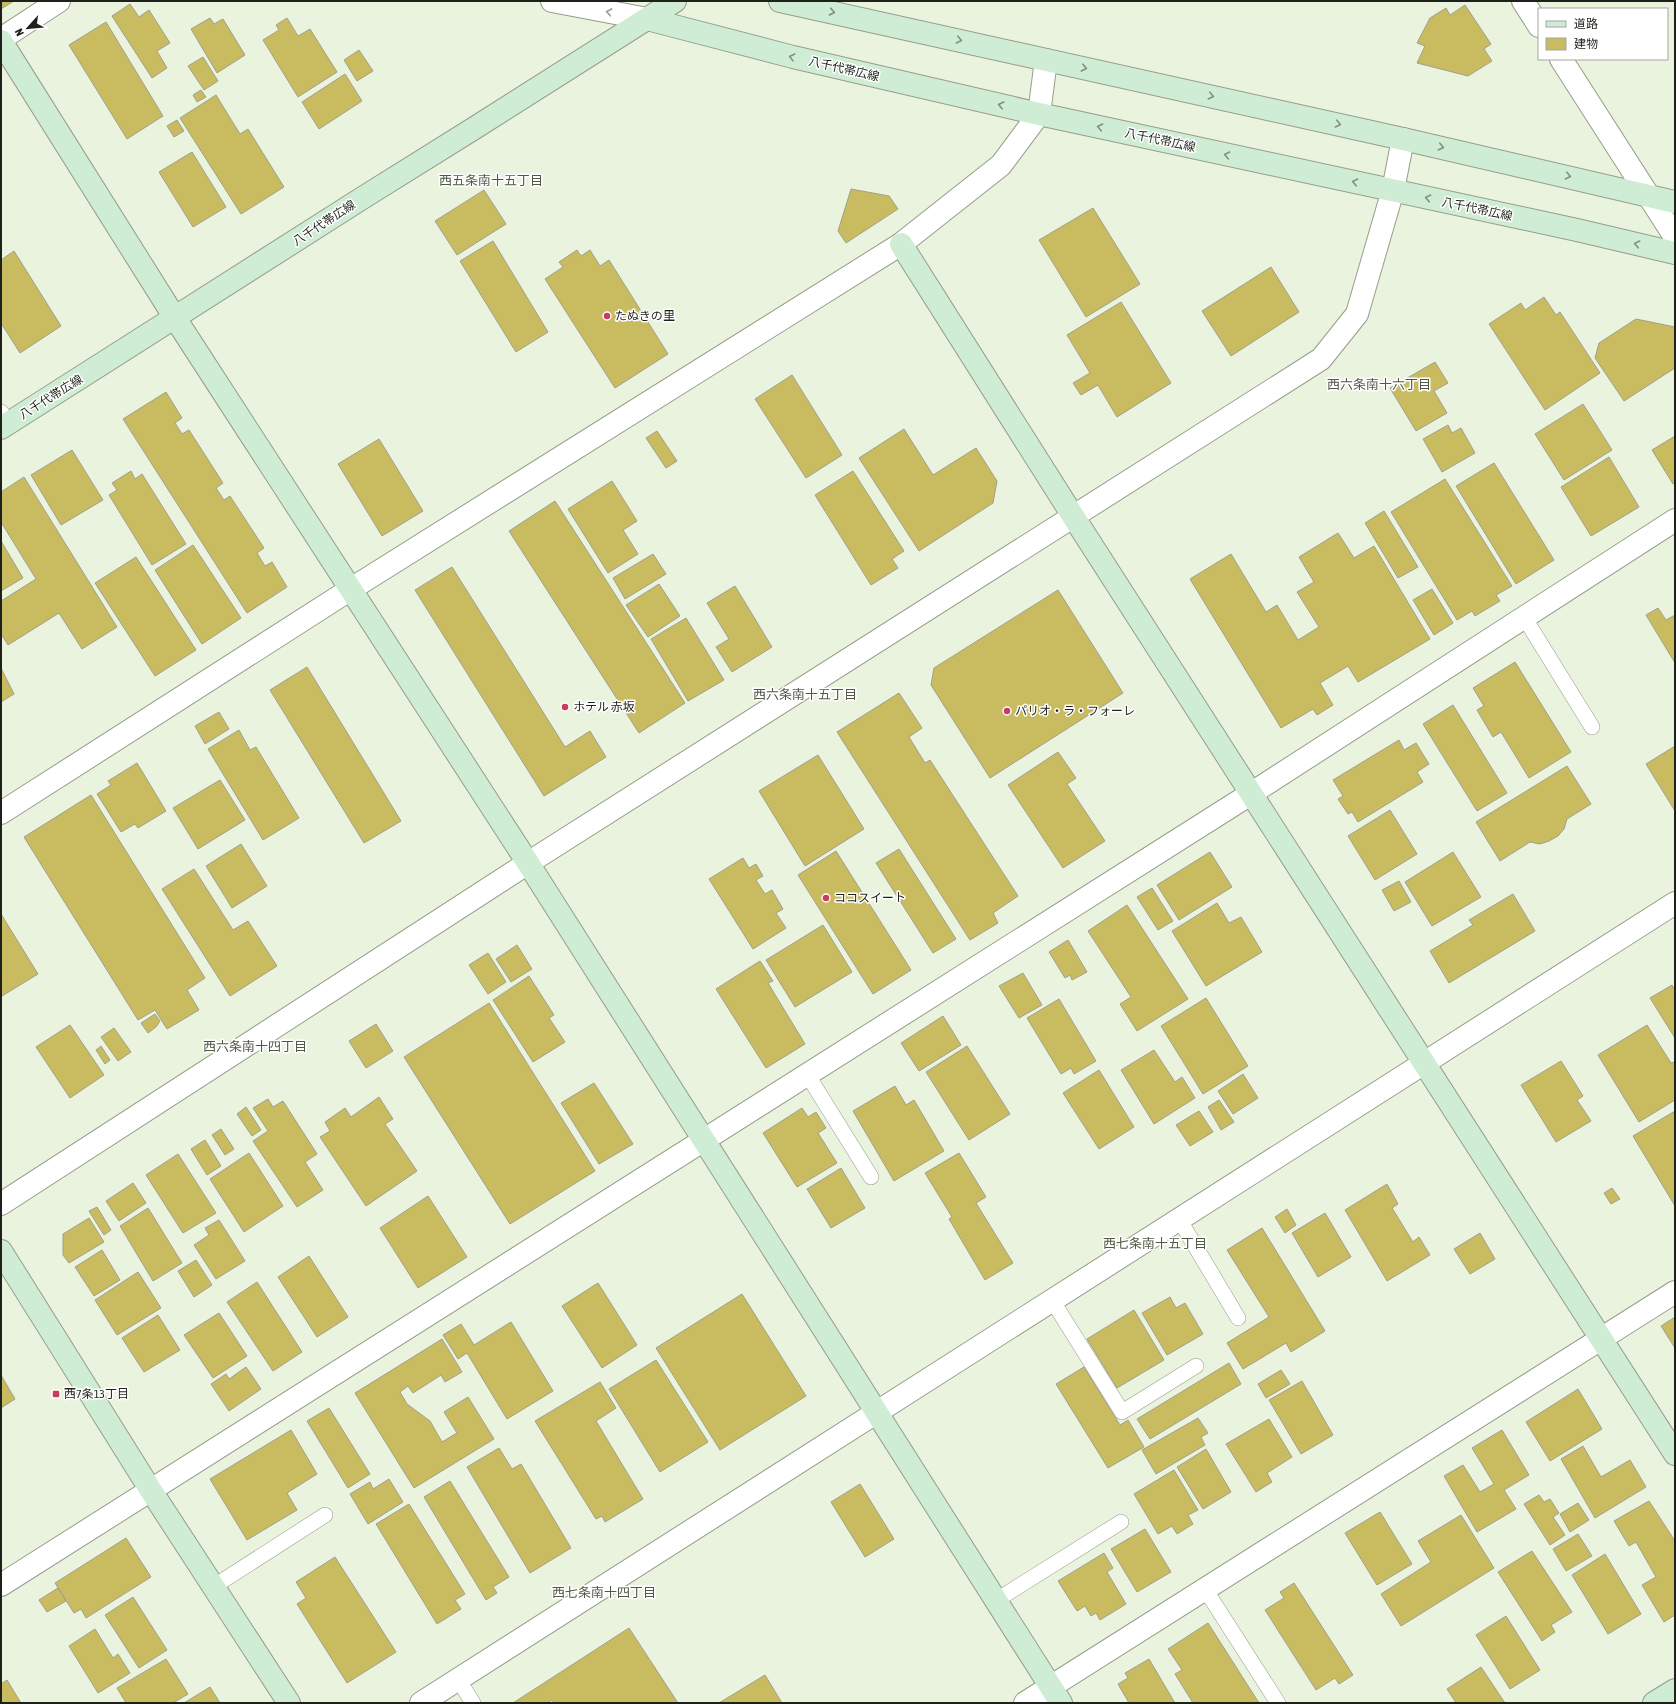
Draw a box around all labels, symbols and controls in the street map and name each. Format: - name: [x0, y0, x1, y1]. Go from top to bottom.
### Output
- one-way arrow: [828, 7, 835, 15]
- north arrow: [8, 8, 48, 48]
- one-way arrow: [606, 8, 612, 17]
- legend: [1538, 8, 1668, 60]
- text: 道路: [1574, 17, 1598, 31]
- text: N: [12, 27, 26, 38]
- one-way arrow: [955, 35, 962, 44]
- text: 建物: [1574, 37, 1598, 51]
- one-way arrow: [789, 53, 796, 62]
- street label: 八千代帯広線: [807, 54, 881, 84]
- one-way arrow: [1081, 64, 1087, 72]
- one-way arrow: [1208, 92, 1214, 100]
- one-way arrow: [998, 101, 1004, 109]
- one-way arrow: [1335, 120, 1341, 128]
- one-way arrow: [1097, 123, 1104, 131]
- street label: 八千代帯広線: [1123, 126, 1197, 154]
- one-way arrow: [1438, 143, 1444, 151]
- one-way arrow: [1224, 151, 1231, 159]
- one-way arrow: [1565, 172, 1571, 180]
- district label: 西五条南十五丁目: [439, 173, 543, 188]
- one-way arrow: [1351, 179, 1358, 187]
- one-way arrow: [1425, 195, 1431, 203]
- street label: 八千代帯広線: [1440, 195, 1514, 223]
- street label: 八千代帯広線: [290, 198, 358, 248]
- one-way arrow: [1634, 241, 1640, 249]
- place label: たぬきの里: [615, 309, 675, 323]
- marker: たぬきの里: [602, 311, 612, 321]
- street label: 八千代帯広線: [17, 372, 85, 422]
- district label: 西六条南十六丁目: [1327, 377, 1431, 392]
- district label: 西六条南十五丁目: [753, 687, 857, 702]
- place label: ホテル 赤坂: [573, 700, 635, 714]
- marker: ホテル 赤坂: [560, 702, 570, 712]
- place label: パリオ・ラ・フォーレ: [1015, 704, 1135, 718]
- marker: パリオ・ラ・フォーレ: [1002, 706, 1012, 716]
- place label: ココスイート: [834, 891, 906, 905]
- marker: ココスイート: [821, 893, 831, 903]
- district label: 西六条南十四丁目: [203, 1039, 307, 1054]
- district label: 西七条南十五丁目: [1103, 1236, 1207, 1251]
- place label: 西7条13丁目: [64, 1387, 129, 1401]
- marker: 西7条13丁目: [51, 1389, 61, 1399]
- district label: 西七条南十四丁目: [552, 1585, 656, 1600]

